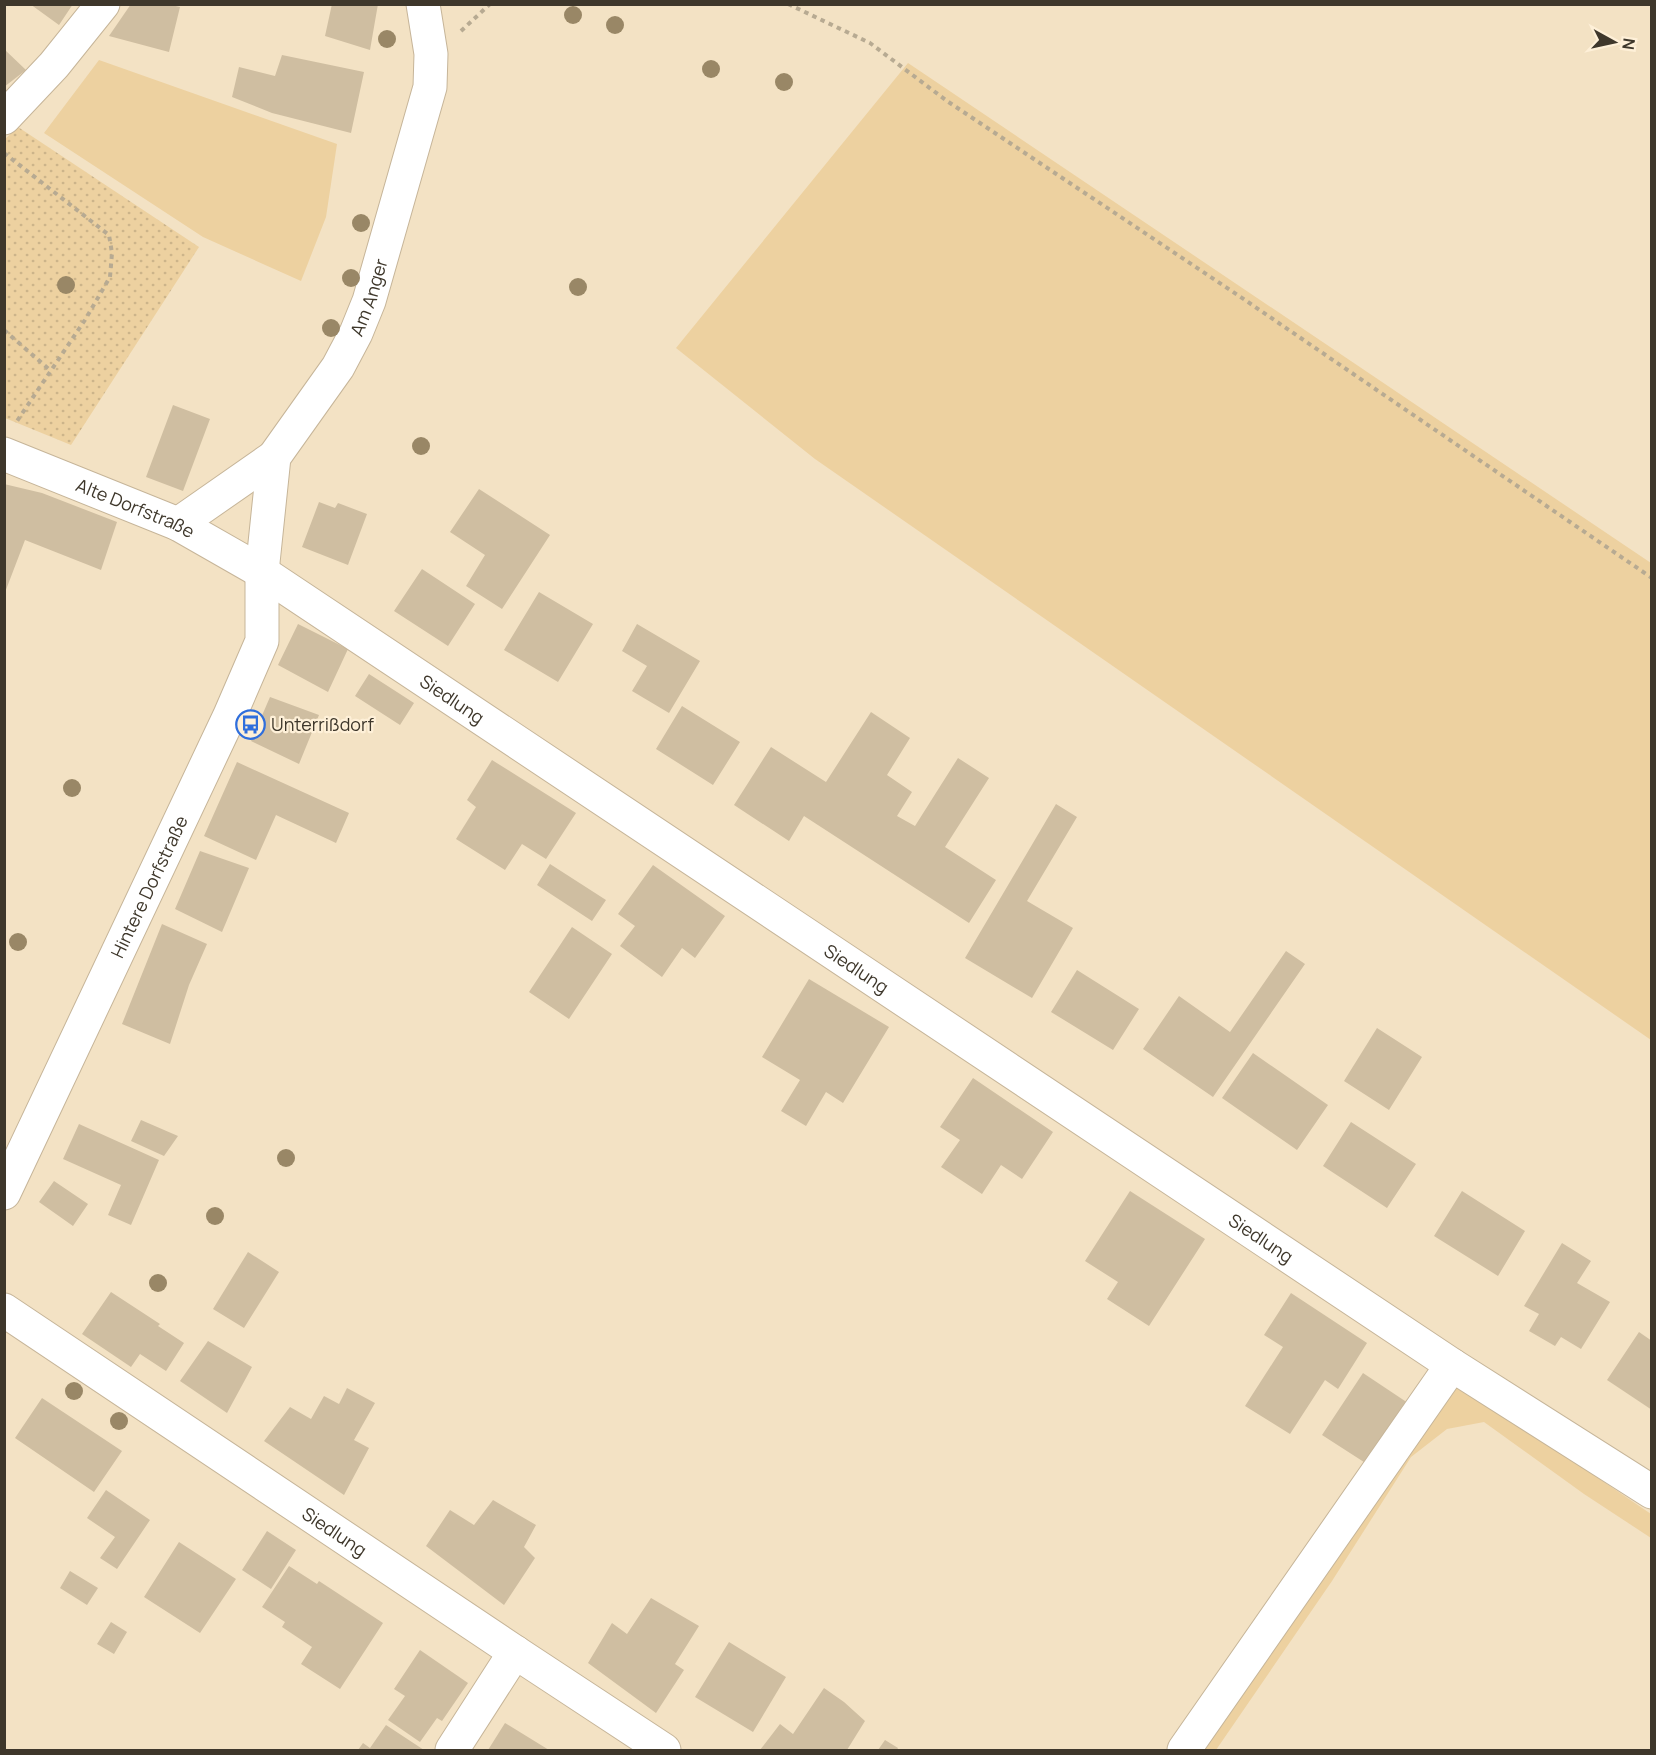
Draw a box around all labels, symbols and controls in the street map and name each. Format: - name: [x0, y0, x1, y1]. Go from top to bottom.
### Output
- north arrow: [1584, 12, 1644, 72]
- text: N: [1617, 37, 1641, 51]
- street label: Am Anger: [344, 255, 393, 339]
- street label: Alte Dorfstraße: [73, 472, 199, 543]
- street label: Siedlung: [415, 669, 489, 729]
- bus stop icon: Unterrißdorf: [234, 708, 266, 740]
- place label: Unterrißdorf: [271, 712, 374, 736]
- street label: Hintere Dorfstraße: [105, 811, 193, 962]
- street label: Siedlung: [820, 938, 894, 998]
- street label: Siedlung: [1224, 1208, 1298, 1268]
- street label: Siedlung: [298, 1501, 372, 1562]

